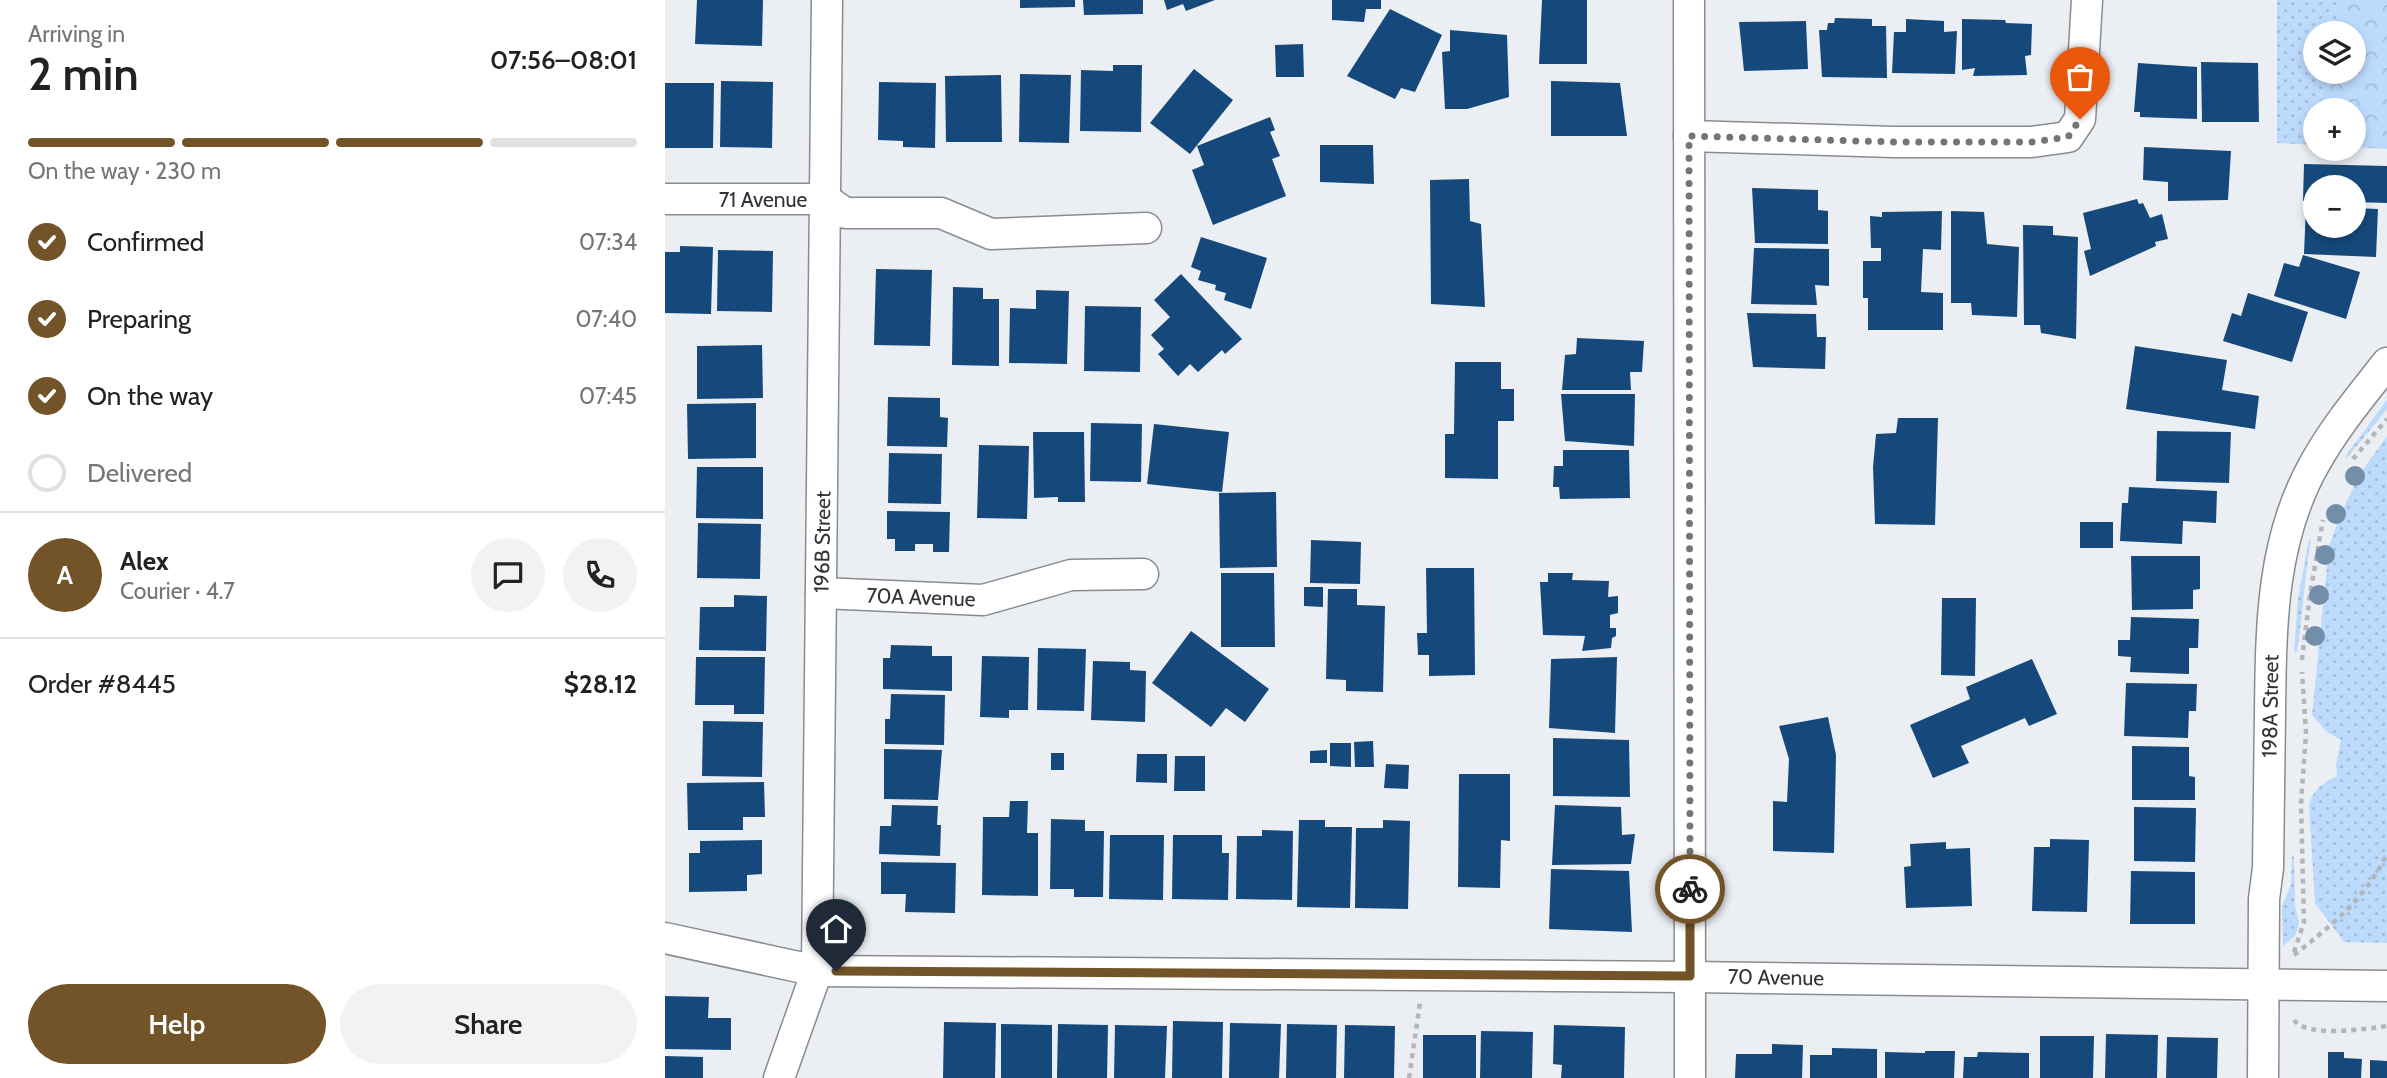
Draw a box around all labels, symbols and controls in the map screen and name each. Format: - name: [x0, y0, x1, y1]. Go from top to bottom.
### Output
- text: Arriving in: [28, 20, 125, 48]
- map controls: [2303, 21, 2366, 238]
- button: layers: [2303, 21, 2366, 84]
- text: 07:56–08:01: [490, 44, 637, 76]
- text: 2 min: [28, 46, 139, 102]
- pin: [2050, 47, 2110, 119]
- icon: bag: [2061, 58, 2099, 96]
- button: +: [2303, 98, 2366, 161]
- text: On the way · 230 m: [28, 157, 221, 185]
- button: −: [2303, 175, 2366, 238]
- street label: 71 Avenue: [719, 187, 808, 212]
- icon: check: [28, 223, 66, 261]
- text: Confirmed: [87, 226, 204, 258]
- text: 07:34: [579, 228, 637, 256]
- icon: check: [28, 300, 66, 338]
- text: Preparing: [87, 303, 191, 335]
- text: 07:40: [575, 305, 637, 333]
- icon: check: [28, 377, 66, 415]
- text: On the way: [87, 380, 213, 412]
- text: 07:45: [579, 382, 637, 410]
- text: Delivered: [87, 457, 192, 489]
- street label: 196B Street: [809, 491, 835, 593]
- button: chat: [471, 538, 545, 612]
- button: phone: [563, 538, 637, 612]
- text: Alex: [120, 545, 169, 577]
- text: A: [57, 559, 73, 591]
- text: Courier · 4.7: [120, 577, 235, 605]
- street label: 70A Avenue: [866, 583, 976, 611]
- street label: 198A Street: [2257, 654, 2283, 758]
- text: Order #8445: [28, 668, 176, 700]
- text: $28.12: [564, 668, 637, 700]
- courier: [1655, 854, 1725, 924]
- icon: bike: [1671, 870, 1709, 908]
- pin: [806, 899, 866, 971]
- icon: home: [817, 910, 855, 948]
- street label: 70 Avenue: [1728, 964, 1825, 990]
- button: Help: [28, 984, 326, 1064]
- button: Share: [340, 984, 637, 1064]

